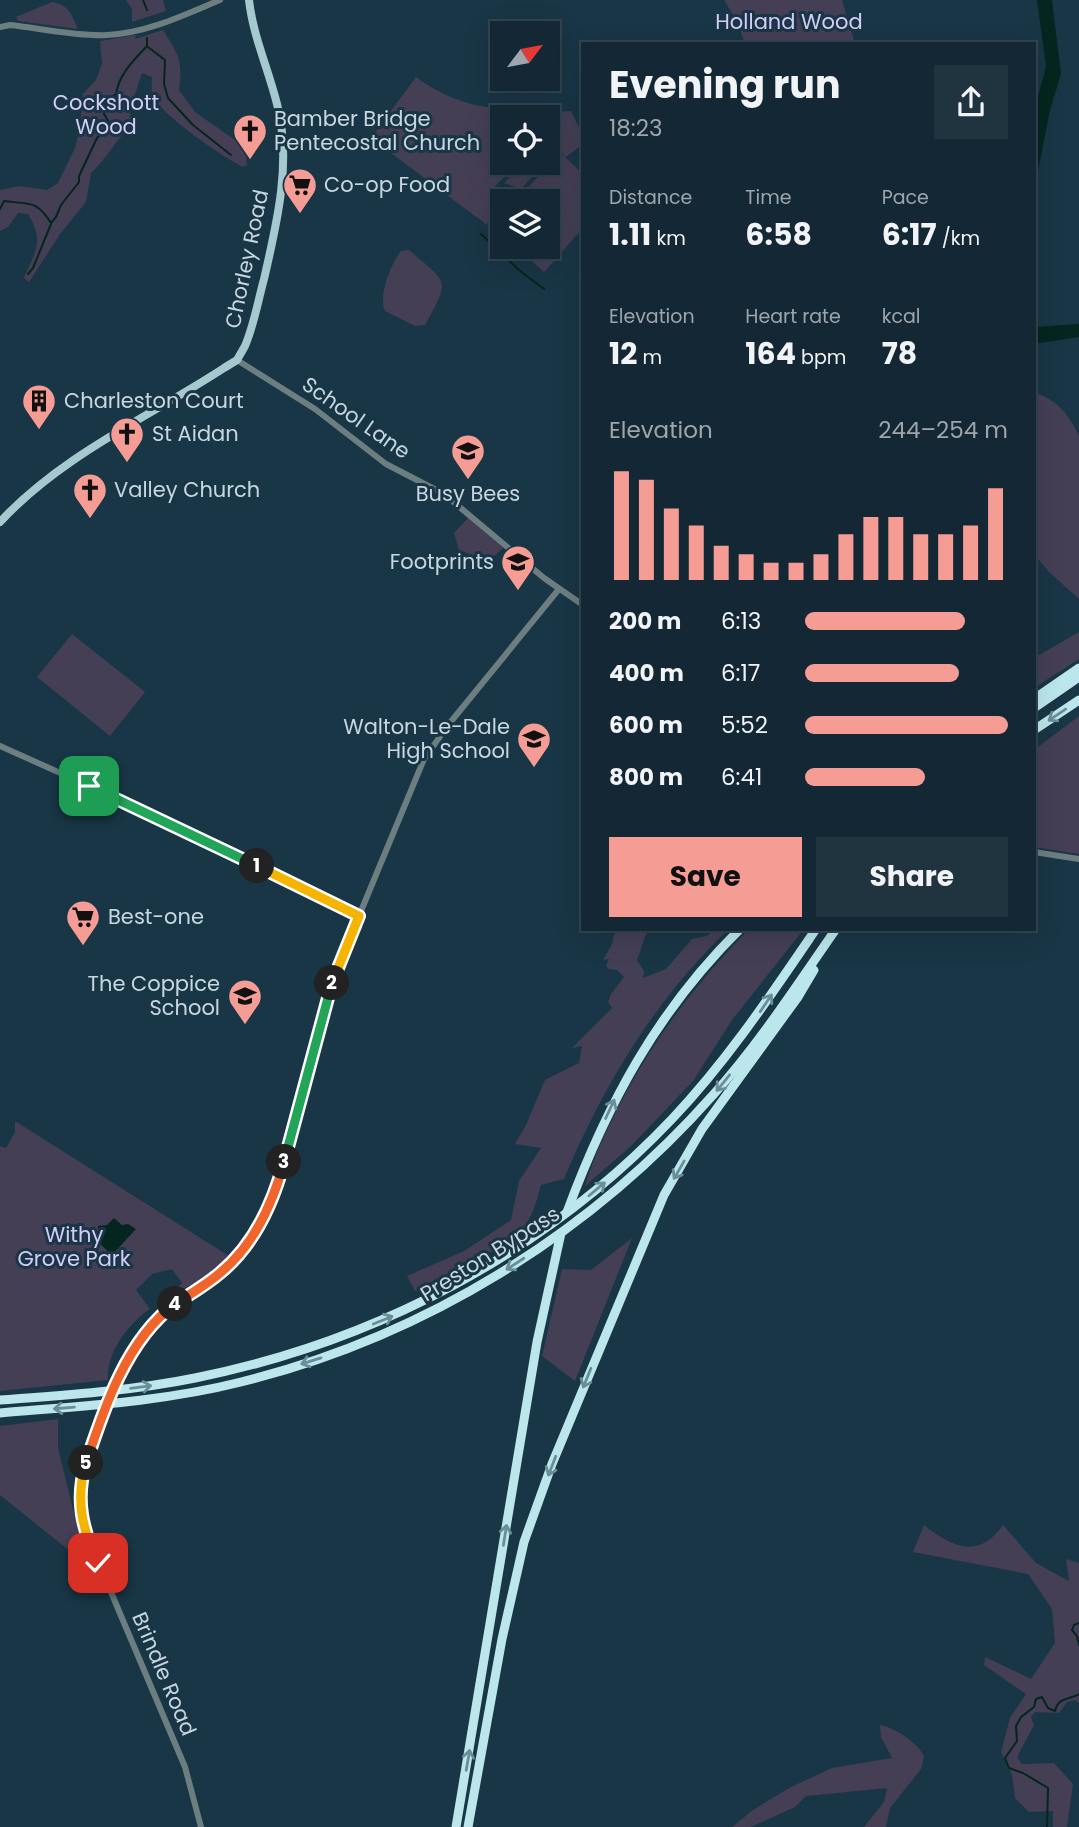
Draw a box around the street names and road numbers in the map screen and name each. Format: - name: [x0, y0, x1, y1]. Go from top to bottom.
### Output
- street label: Chorley Road: [218, 187, 275, 331]
- street label: School Lane: [296, 370, 416, 466]
- street label: Preston Bypass: [415, 1199, 565, 1308]
- street label: Brindle Road: [125, 1607, 204, 1740]

